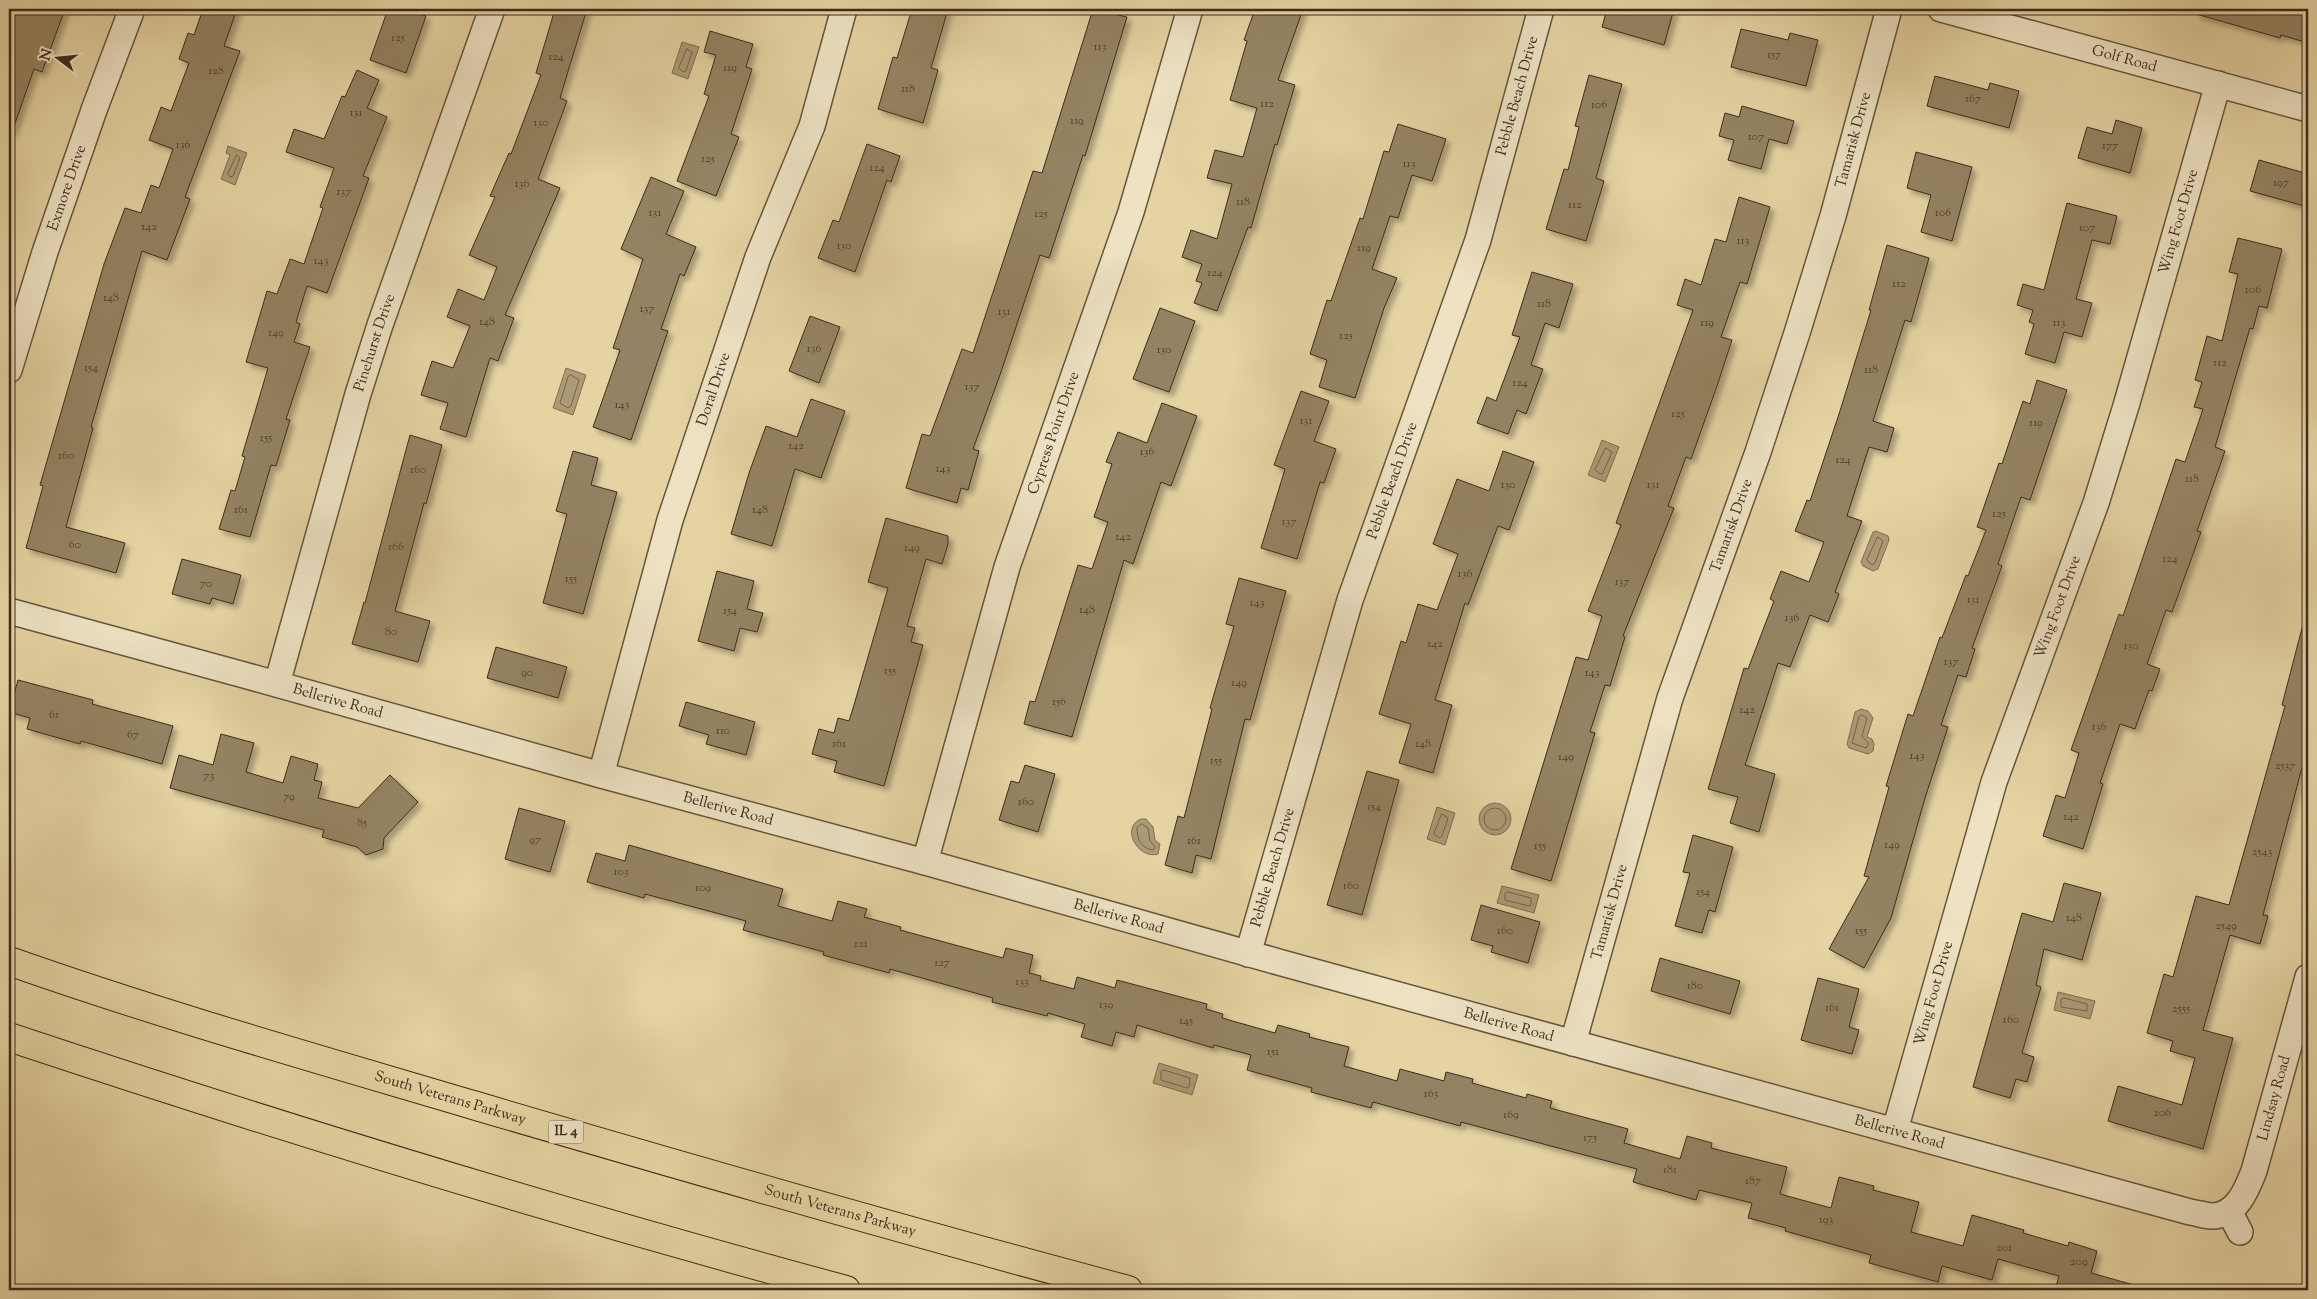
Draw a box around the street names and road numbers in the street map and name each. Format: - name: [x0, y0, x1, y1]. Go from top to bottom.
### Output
- street label: Pebble Beach Drive: [1491, 34, 1544, 158]
- street label: Golf Road: [2089, 40, 2160, 78]
- street label: Tamarisk Drive: [1831, 90, 1877, 190]
- street label: Exmore Drive: [42, 142, 92, 234]
- street label: Wing Foot Drive: [2154, 167, 2204, 277]
- street label: Pinehurst Drive: [349, 291, 401, 394]
- street label: Doral Drive: [692, 350, 736, 429]
- street label: Cypress Point Drive: [1023, 369, 1085, 497]
- street label: Pebble Beach Drive: [1362, 419, 1423, 542]
- street label: Tamarisk Drive: [1705, 476, 1758, 576]
- street label: Wing Foot Drive: [2029, 553, 2086, 662]
- street label: Bellerive Road: [290, 679, 386, 724]
- street label: Bellerive Road: [681, 787, 776, 831]
- street label: Pebble Beach Drive: [1246, 805, 1300, 930]
- street label: Tamarisk Drive: [1586, 862, 1633, 962]
- street label: Bellerive Road: [1071, 894, 1167, 940]
- street label: Wing Foot Drive: [1909, 938, 1959, 1048]
- street label: Bellerive Road: [1461, 1003, 1557, 1048]
- street label: Lindsay Road: [2252, 1053, 2296, 1143]
- street label: South Veterans Parkway: [372, 1066, 529, 1131]
- street label: Bellerive Road: [1852, 1110, 1947, 1155]
- road number: IL 4: [548, 1120, 584, 1144]
- street label: South Veterans Parkway: [762, 1180, 919, 1243]

